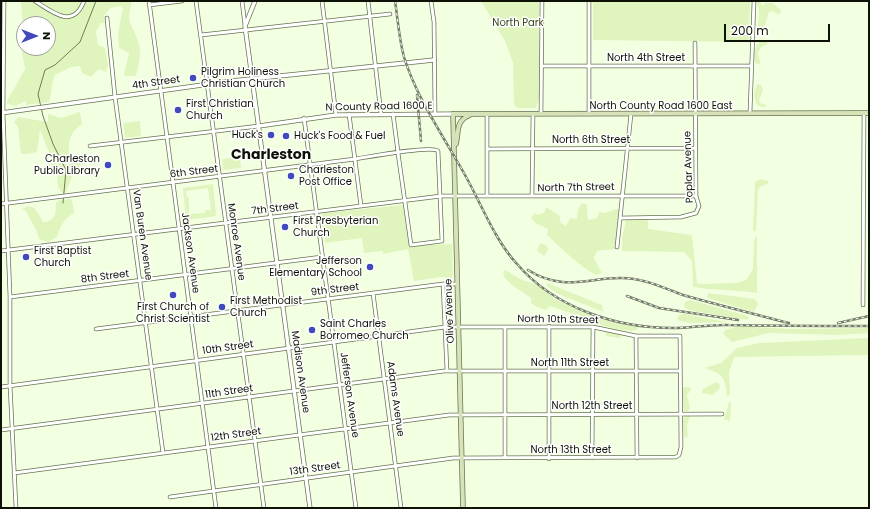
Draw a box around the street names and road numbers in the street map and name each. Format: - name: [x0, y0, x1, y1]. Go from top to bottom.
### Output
- street label: North 4th Street: [607, 52, 685, 64]
- street label: 4th Street: [131, 74, 181, 92]
- street label: N County Road 1600 E: [325, 100, 433, 114]
- street label: North County Road 1600 East: [590, 100, 732, 112]
- street label: Poplar Avenue: [682, 131, 696, 203]
- street label: North 6th Street: [552, 134, 630, 146]
- street label: 6th Street: [169, 163, 219, 181]
- street label: North 7th Street: [537, 181, 615, 195]
- street label: Van Buren Avenue: [130, 189, 154, 281]
- street label: 7th Street: [251, 200, 299, 218]
- street label: Monroe Avenue: [225, 203, 247, 281]
- street label: Jackson Avenue: [178, 212, 202, 294]
- street label: 8th Street: [80, 268, 130, 286]
- street label: Olive Avenue: [443, 278, 457, 344]
- street label: 9th Street: [310, 281, 360, 299]
- street label: North 10th Street: [517, 313, 599, 327]
- street label: Madison Avenue: [288, 330, 312, 414]
- street label: 10th Street: [202, 338, 254, 358]
- street label: Jefferson Avenue: [337, 351, 361, 439]
- street label: North 11th Street: [531, 357, 609, 369]
- street label: Adams Avenue: [384, 361, 406, 437]
- street label: 11th Street: [204, 383, 254, 401]
- street label: North 12th Street: [552, 400, 632, 412]
- street label: 12th Street: [210, 426, 262, 444]
- street label: North 13th Street: [531, 444, 611, 456]
- street label: 13th Street: [289, 460, 341, 478]

